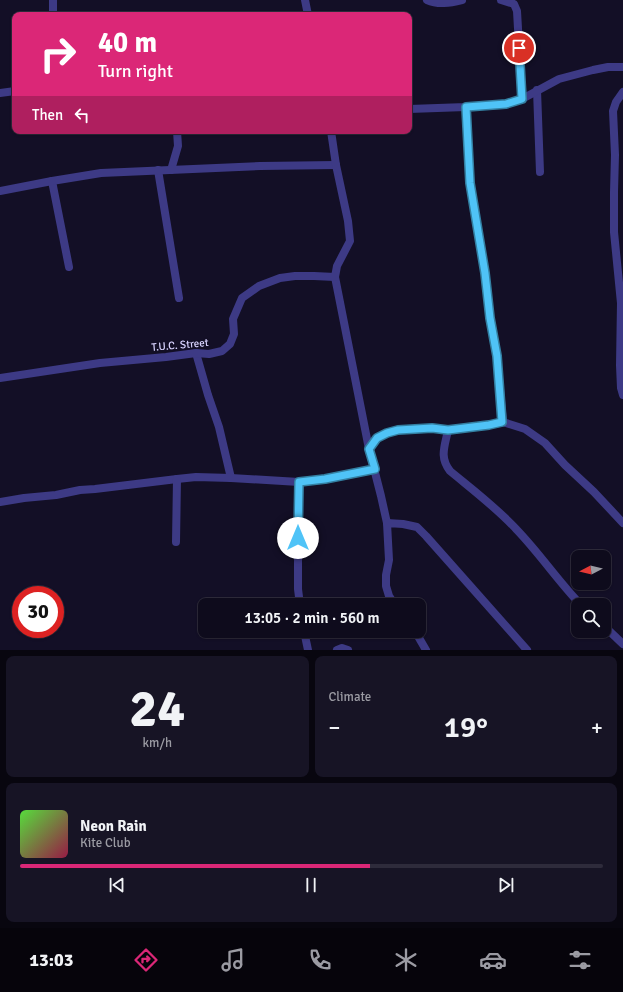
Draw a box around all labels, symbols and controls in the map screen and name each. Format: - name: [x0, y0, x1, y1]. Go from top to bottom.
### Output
- text: 40 m: [98, 26, 157, 60]
- icon: right: [32, 28, 84, 80]
- pin: [502, 31, 536, 65]
- icon: arrive: [508, 37, 530, 59]
- text: Turn right: [98, 60, 173, 82]
- icon: left: [71, 104, 93, 126]
- text: Then: [32, 106, 63, 124]
- street label: T.U.C. Street: [151, 336, 209, 354]
- position arrow: [277, 517, 319, 559]
- north arrow: [571, 550, 611, 590]
- map controls: [571, 550, 611, 638]
- speed limit sign: 30: [12, 586, 64, 638]
- button: search: [571, 598, 611, 638]
- text: 13:05 · 2 min · 560 m: [245, 609, 379, 627]
- text: 24: [129, 677, 185, 741]
- text: Climate: [329, 689, 371, 705]
- text: 19°: [444, 709, 488, 746]
- text: −: [329, 714, 340, 741]
- text: +: [591, 714, 603, 741]
- text: km/h: [143, 735, 172, 751]
- text: Neon Rain: [80, 817, 147, 835]
- text: Kite Club: [80, 835, 131, 851]
- icon: previous: [106, 874, 128, 896]
- icon: pause: [300, 874, 322, 896]
- icon: next: [495, 874, 517, 896]
- icon: directions: [132, 946, 160, 974]
- icon: music: [219, 946, 247, 974]
- icon: phone: [306, 946, 334, 974]
- icon: climate: [392, 946, 420, 974]
- icon: car: [479, 946, 507, 974]
- icon: filters: [566, 946, 594, 974]
- text: 13:03: [29, 949, 74, 971]

